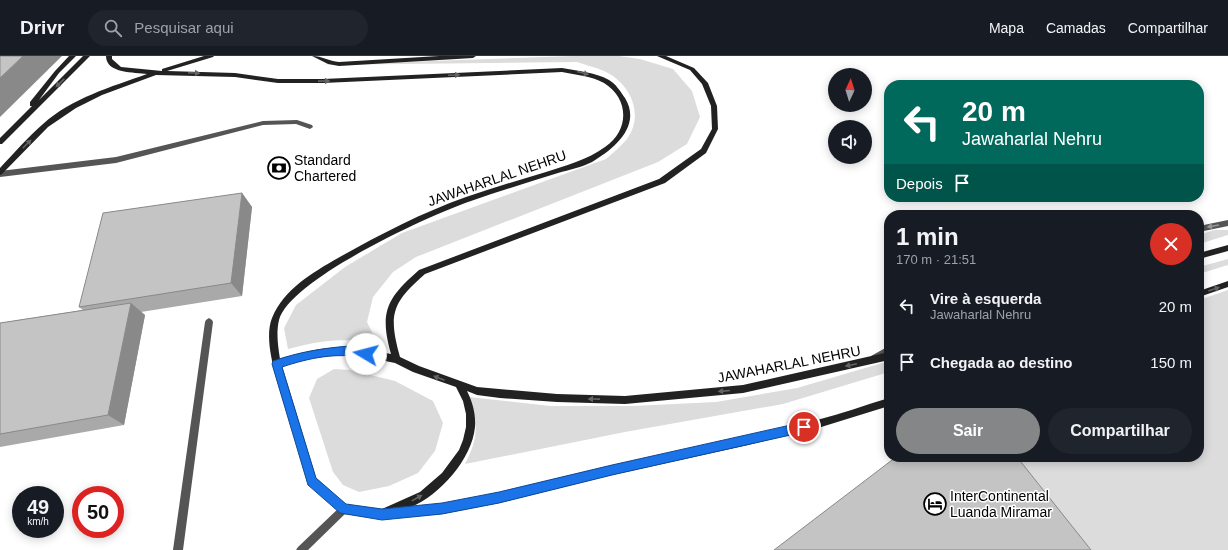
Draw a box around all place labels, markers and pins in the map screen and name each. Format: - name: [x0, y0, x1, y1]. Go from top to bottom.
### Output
- place label: Standard Chartered: [294, 152, 356, 184]
- bank icon: Standard Chartered: [266, 155, 292, 181]
- pin: [787, 410, 821, 444]
- place label: InterContinental Luanda Miramar: [950, 488, 1052, 520]
- hotel icon: InterContinental Luanda Miramar: [922, 491, 948, 517]

